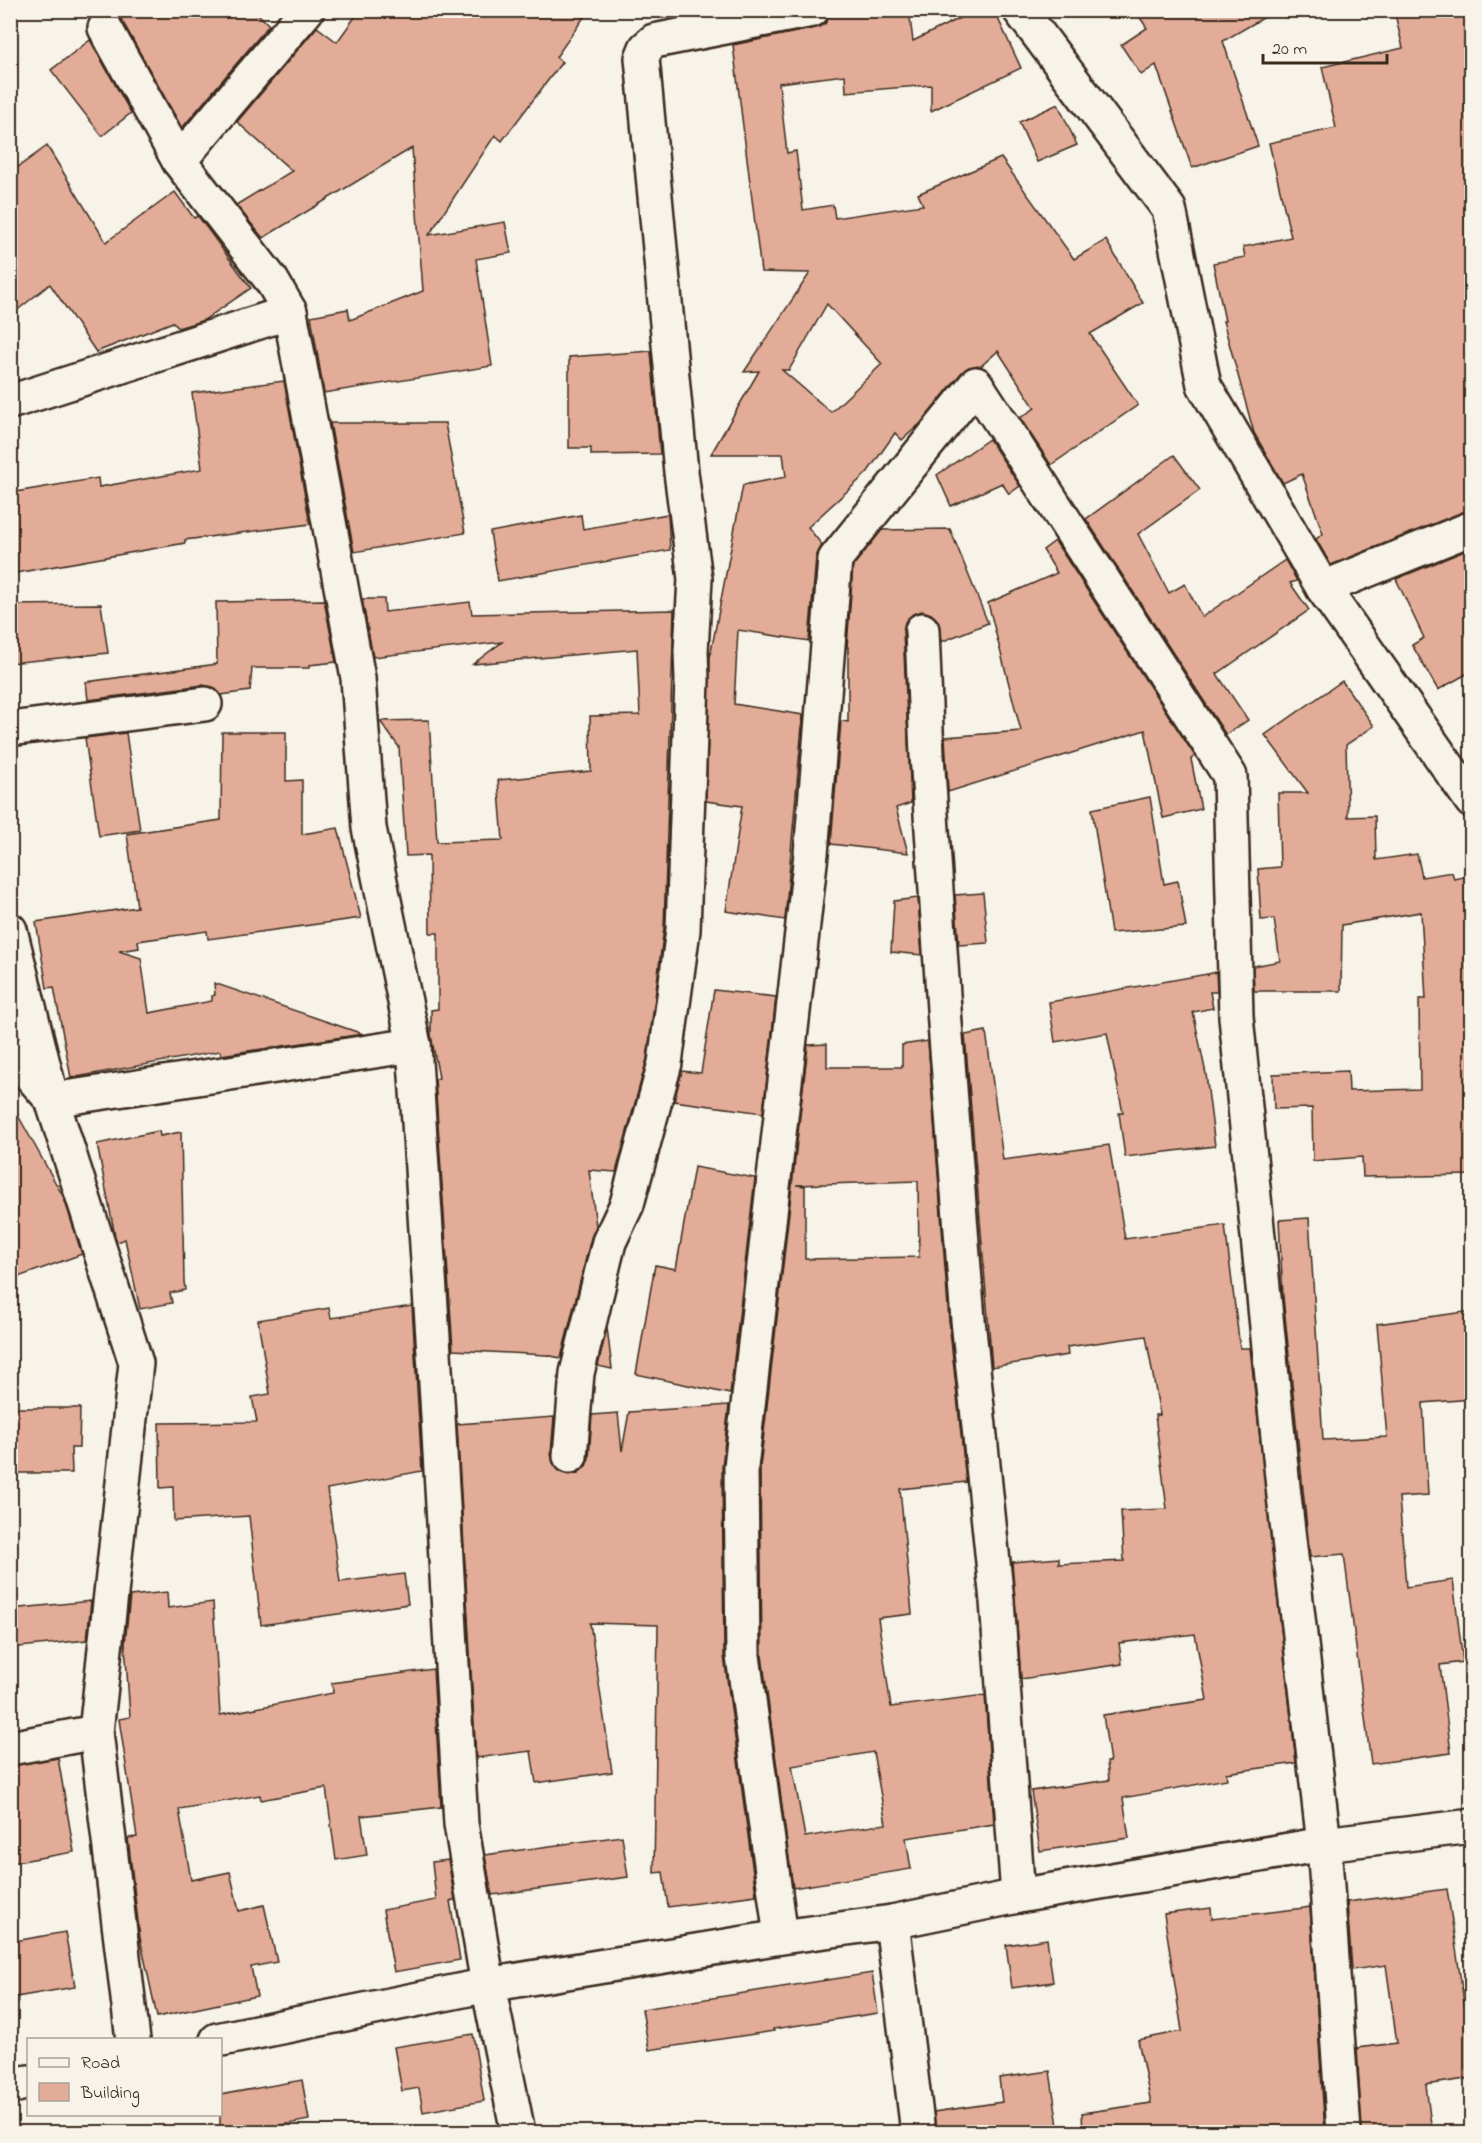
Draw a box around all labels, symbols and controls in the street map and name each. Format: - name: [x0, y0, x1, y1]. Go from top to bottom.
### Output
- scale bar: [1263, 27, 1388, 65]
- text: 20 m: [1272, 37, 1307, 63]
- legend: [27, 2038, 222, 2116]
- text: Road: [81, 2051, 120, 2077]
- text: Building: [80, 2081, 140, 2108]

